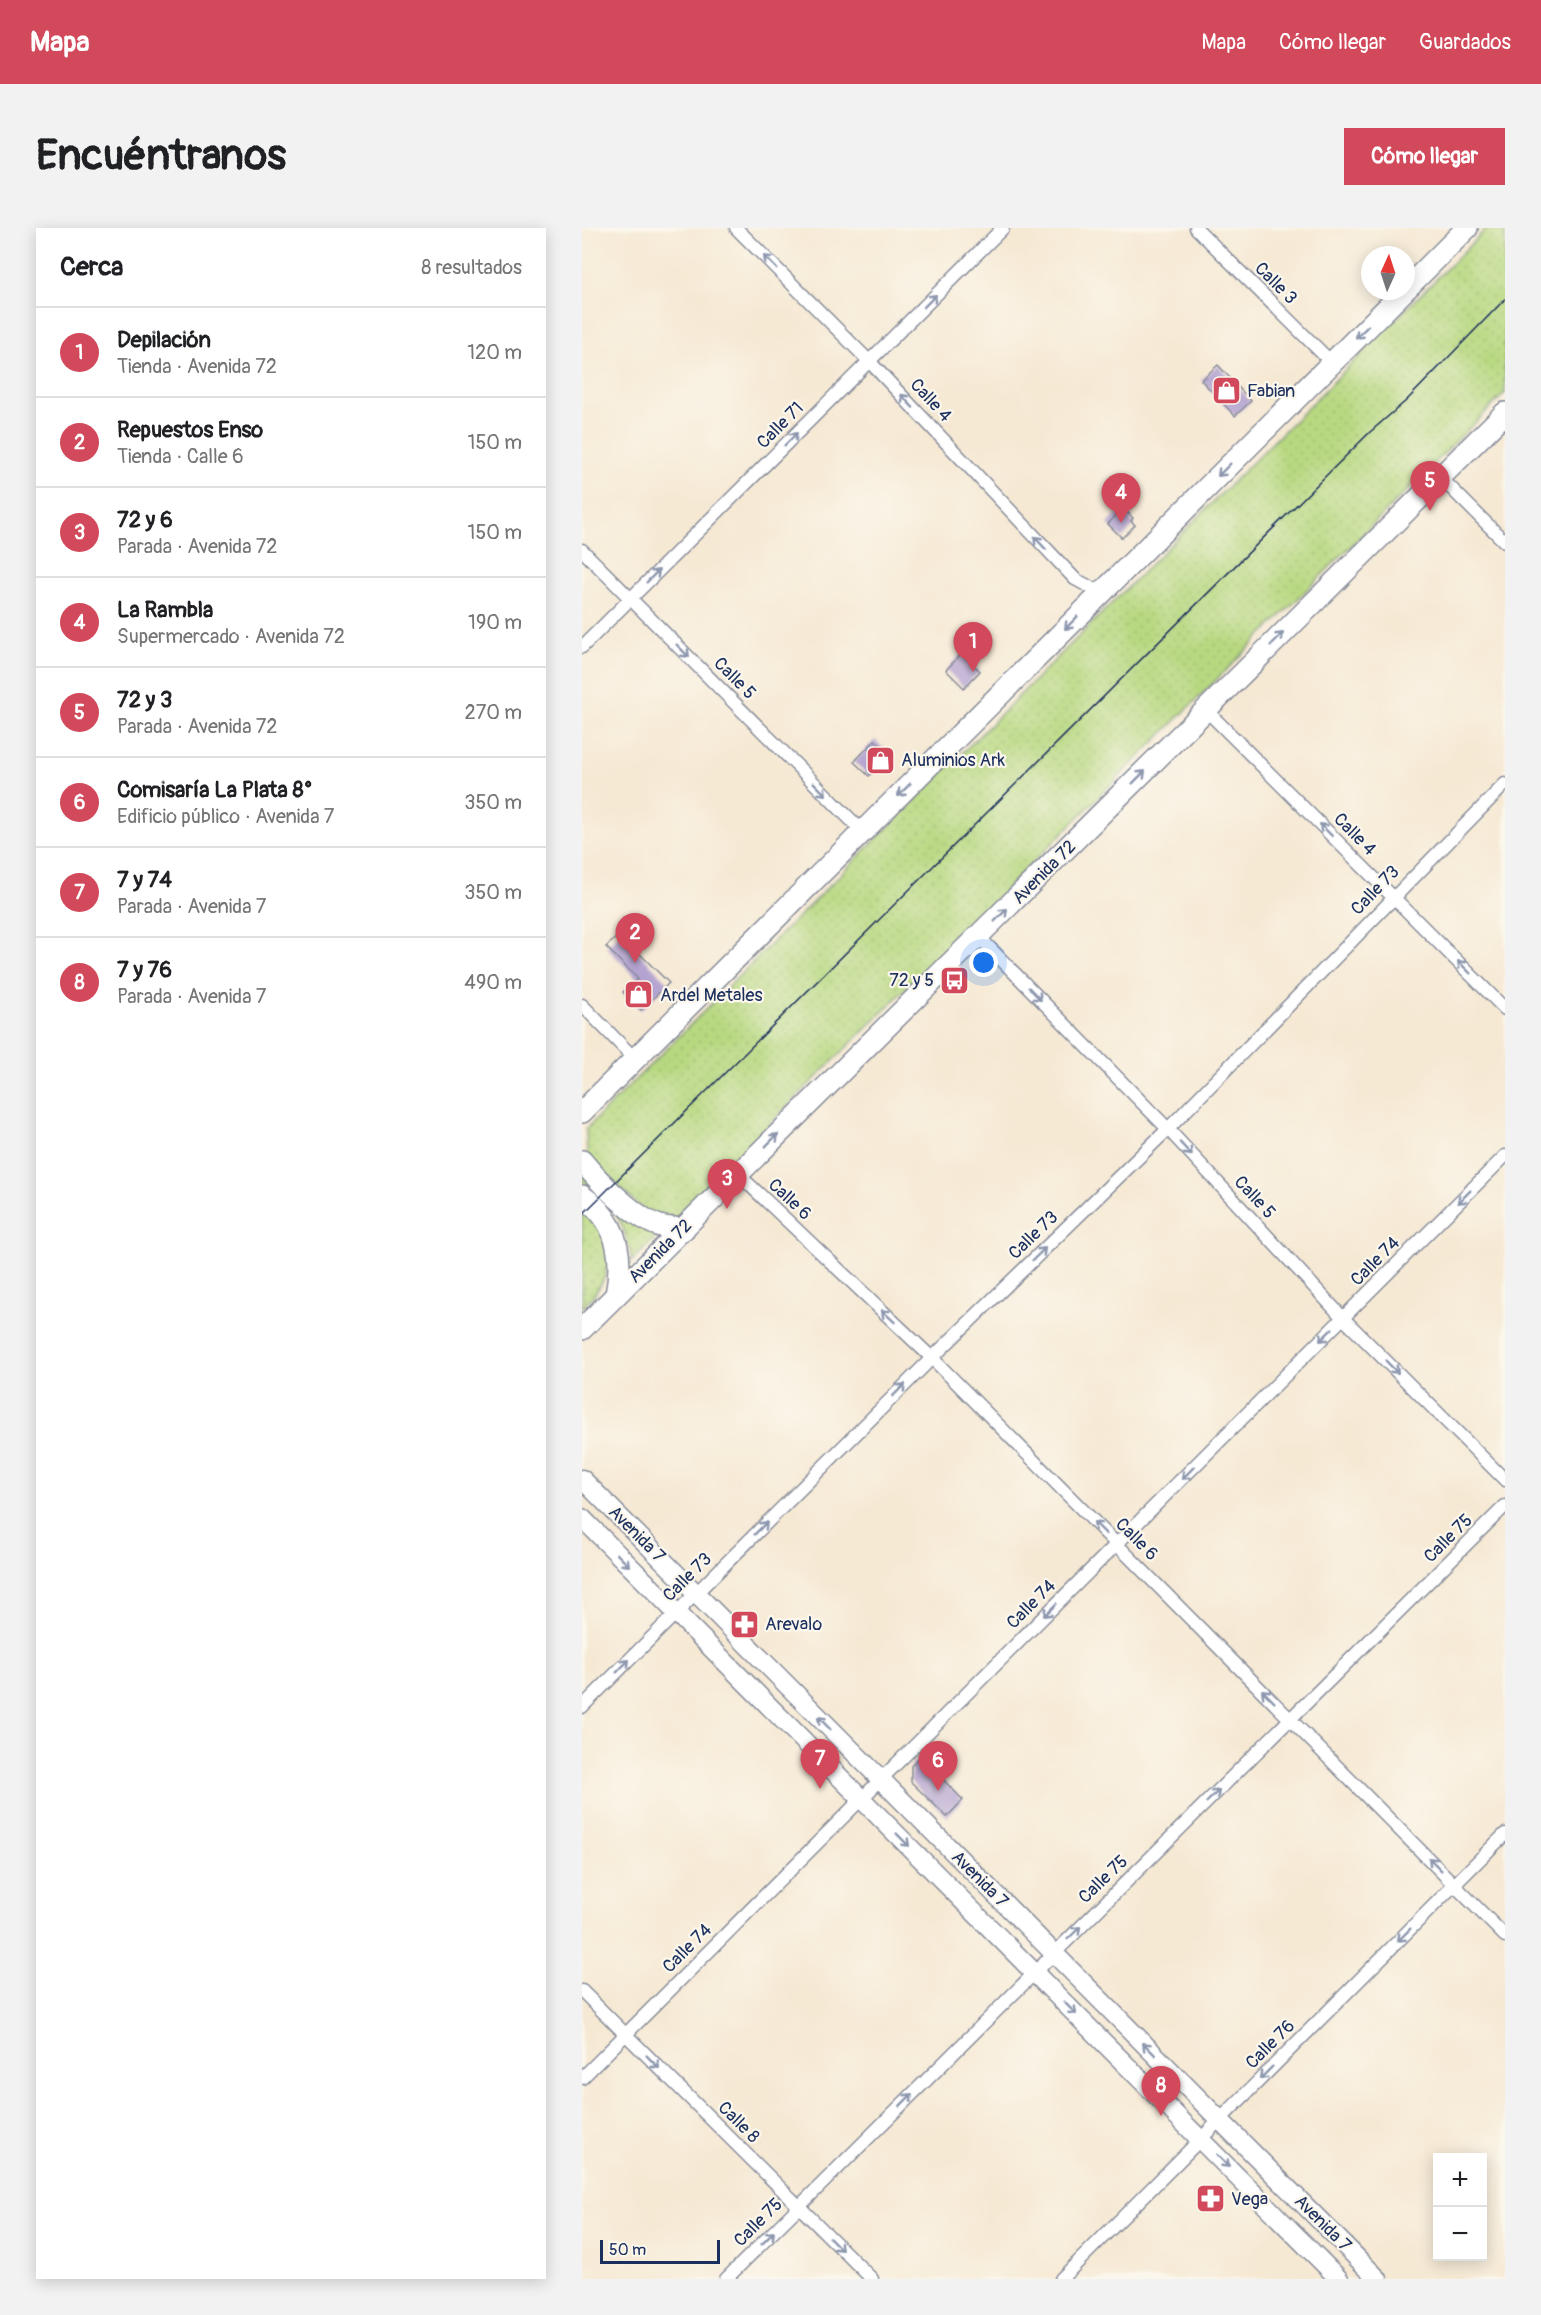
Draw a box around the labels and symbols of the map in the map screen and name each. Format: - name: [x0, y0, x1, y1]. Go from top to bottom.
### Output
- north arrow: [1361, 246, 1415, 300]
- one-way arrow: [762, 255, 777, 269]
- street label: Calle 3: [1250, 257, 1302, 309]
- one-way arrow: [922, 294, 937, 309]
- one-way arrow: [1355, 325, 1370, 340]
- street label: Calle 4: [905, 374, 957, 427]
- shop icon: Fabian: [1210, 375, 1242, 407]
- place label: Fabian: [1247, 380, 1295, 403]
- one-way arrow: [899, 393, 914, 408]
- street label: Calle 71: [752, 397, 809, 454]
- one-way arrow: [784, 431, 799, 446]
- pin: 5: [1410, 462, 1450, 511]
- one-way arrow: [1217, 463, 1232, 477]
- pin: 4: [1102, 474, 1140, 523]
- one-way arrow: [1033, 535, 1048, 550]
- one-way arrow: [646, 569, 661, 584]
- one-way arrow: [1064, 615, 1079, 630]
- pin: 1: [954, 622, 992, 672]
- one-way arrow: [1269, 632, 1284, 647]
- one-way arrow: [675, 644, 690, 659]
- street label: Calle 5: [709, 652, 761, 704]
- shop icon: Aluminios Ark: [864, 744, 896, 776]
- place label: Aluminios Ark: [901, 749, 1006, 772]
- one-way arrow: [1131, 769, 1146, 784]
- one-way arrow: [813, 782, 828, 797]
- one-way arrow: [897, 783, 911, 798]
- street label: Calle 4: [1328, 808, 1381, 861]
- one-way arrow: [1318, 822, 1333, 837]
- street label: Avenida 72: [1007, 835, 1081, 909]
- street label: Calle 73: [1346, 861, 1405, 920]
- one-way arrow: [994, 908, 1009, 922]
- pin: 2: [616, 914, 654, 963]
- your location: [969, 948, 998, 977]
- one-way arrow: [1456, 960, 1471, 975]
- bus stop icon: 72 y 5: [939, 964, 971, 996]
- place label: 72 y 5: [889, 969, 934, 992]
- shop icon: Ardel Metales: [623, 979, 655, 1011]
- place label: Ardel Metales: [660, 984, 762, 1007]
- one-way arrow: [1027, 986, 1042, 1001]
- one-way arrow: [765, 1133, 780, 1148]
- one-way arrow: [1179, 1141, 1193, 1156]
- pin: 3: [708, 1160, 746, 1209]
- street label: Calle 5: [1229, 1171, 1280, 1224]
- street label: Calle 6: [763, 1173, 816, 1225]
- one-way arrow: [1456, 1190, 1471, 1204]
- street label: Calle 73: [1004, 1206, 1063, 1265]
- street label: Avenida 72: [623, 1214, 697, 1288]
- street label: Calle 74: [1346, 1231, 1405, 1291]
- one-way arrow: [1031, 1247, 1046, 1261]
- one-way arrow: [880, 1309, 895, 1324]
- one-way arrow: [1318, 1327, 1333, 1342]
- one-way arrow: [1384, 1359, 1399, 1374]
- one-way arrow: [892, 1383, 906, 1398]
- one-way arrow: [1180, 1465, 1195, 1480]
- street label: Avenida 7: [603, 1501, 670, 1568]
- street label: Calle 75: [1419, 1509, 1478, 1568]
- street label: Calle 6: [1110, 1513, 1163, 1566]
- one-way arrow: [754, 1521, 769, 1536]
- one-way arrow: [1093, 1521, 1108, 1535]
- street label: Calle 73: [658, 1548, 717, 1607]
- one-way arrow: [616, 1552, 631, 1567]
- street label: Calle 74: [1002, 1574, 1061, 1634]
- one-way arrow: [1042, 1603, 1057, 1618]
- pharmacy icon: Arevalo: [728, 1608, 760, 1640]
- place label: Arevalo: [765, 1613, 822, 1636]
- one-way arrow: [616, 1659, 631, 1673]
- one-way arrow: [1260, 1689, 1275, 1703]
- one-way arrow: [817, 1716, 832, 1731]
- pin: 7: [800, 1740, 840, 1789]
- pin: 6: [918, 1742, 958, 1791]
- one-way arrow: [1205, 1789, 1220, 1804]
- one-way arrow: [895, 1833, 910, 1848]
- street label: Avenida 7: [946, 1846, 1013, 1913]
- street label: Calle 75: [1074, 1850, 1133, 1909]
- one-way arrow: [1427, 1857, 1442, 1872]
- street label: Calle 74: [658, 1918, 717, 1978]
- one-way arrow: [1066, 1926, 1081, 1940]
- one-way arrow: [1397, 1927, 1412, 1942]
- one-way arrow: [1062, 2001, 1077, 2016]
- street label: Calle 76: [1241, 2015, 1300, 2074]
- one-way arrow: [1141, 2041, 1156, 2056]
- one-way arrow: [646, 2055, 661, 2069]
- one-way arrow: [1259, 2065, 1274, 2080]
- pin: 8: [1142, 2066, 1180, 2116]
- one-way arrow: [898, 2093, 913, 2108]
- street label: Calle 8: [713, 2097, 764, 2148]
- one-way arrow: [1215, 2153, 1230, 2168]
- pharmacy icon: Vega: [1194, 2183, 1226, 2215]
- place label: Vega: [1231, 2188, 1268, 2211]
- street label: Avenida 7: [1289, 2190, 1356, 2257]
- street label: Calle 75: [729, 2193, 788, 2252]
- one-way arrow: [760, 2230, 775, 2245]
- one-way arrow: [829, 2236, 844, 2251]
- scale bar: [600, 2237, 720, 2264]

